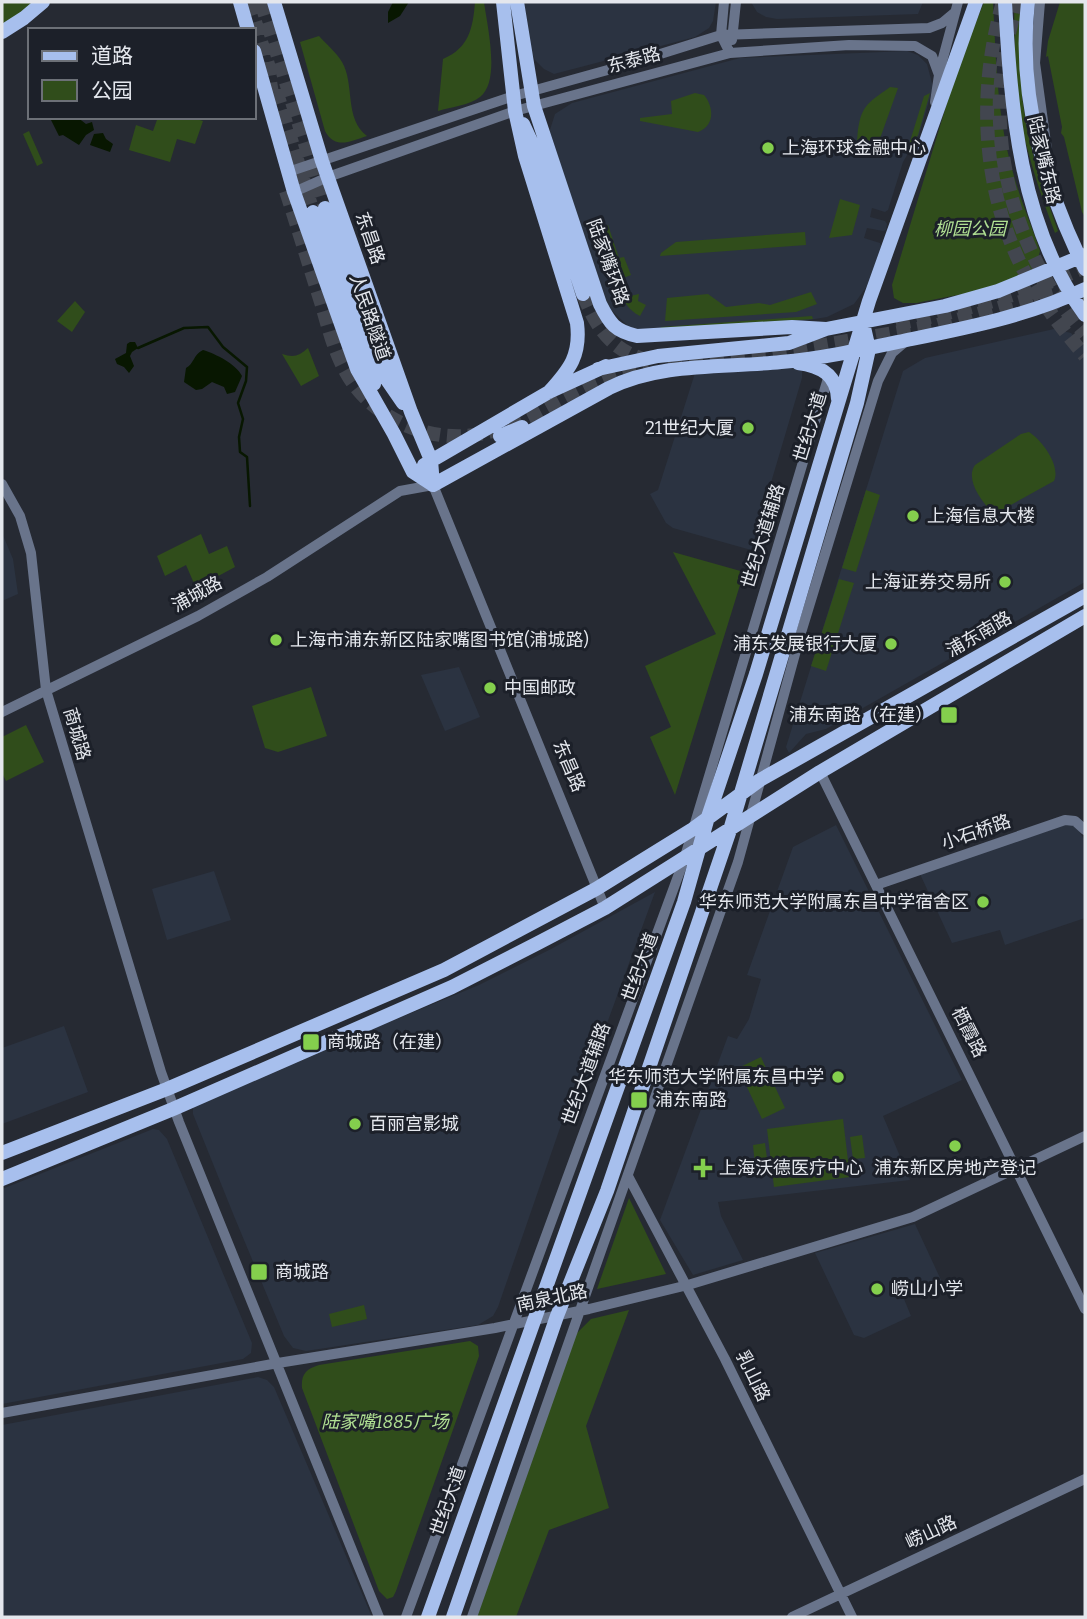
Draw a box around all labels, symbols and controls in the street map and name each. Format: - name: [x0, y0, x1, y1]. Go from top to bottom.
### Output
- legend: [28, 28, 256, 119]
- street label: 东泰路: [605, 42, 663, 78]
- text: 道路: [91, 43, 133, 69]
- text: 公园: [91, 78, 133, 104]
- street label: 陆家嘴东路: [1023, 114, 1065, 206]
- place label: 上海环球金融中心: [782, 137, 926, 159]
- marker: 上海环球金融中心: [760, 140, 776, 156]
- street label: 东昌路: [351, 209, 389, 267]
- street label: 陆家嘴环路: [582, 216, 634, 308]
- park label: 柳园公园: [934, 218, 1009, 240]
- street label: 人民路隧道: [345, 271, 395, 363]
- street label: 世纪大道: [789, 389, 831, 465]
- place label: 21世纪大厦: [645, 417, 734, 439]
- marker: 21世纪大厦: [740, 420, 756, 436]
- street label: 世纪大道辅路: [737, 481, 789, 591]
- place label: 上海信息大楼: [927, 505, 1035, 527]
- marker: 上海信息大楼: [905, 508, 921, 524]
- street label: 浦城路: [168, 571, 226, 617]
- place label: 上海证券交易所: [865, 571, 991, 593]
- marker: 上海证券交易所: [997, 574, 1013, 590]
- street label: 浦东南路: [942, 606, 1016, 662]
- place label: 上海市浦东新区陆家嘴图书馆(浦城路): [290, 629, 589, 651]
- marker: 上海市浦东新区陆家嘴图书馆(浦城路): [268, 632, 284, 648]
- place label: 浦东发展银行大厦: [733, 633, 877, 655]
- marker: 浦东发展银行大厦: [883, 636, 899, 652]
- place label: 中国邮政: [504, 677, 576, 699]
- marker: 中国邮政: [482, 680, 498, 696]
- place label: 浦东南路（在建）: [789, 704, 933, 726]
- street label: 商城路: [59, 705, 95, 763]
- marker: 浦东南路（在建）: [939, 705, 959, 725]
- street label: 东昌路: [548, 737, 590, 795]
- street label: 小石桥路: [938, 810, 1014, 854]
- place label: 华东师范大学附属东昌中学宿舍区: [699, 891, 969, 913]
- marker: 华东师范大学附属东昌中学宿舍区: [975, 894, 991, 910]
- street label: 世纪大道: [617, 929, 663, 1005]
- street label: 栖霞路: [947, 1003, 991, 1061]
- street label: 世纪大道辅路: [557, 1019, 615, 1129]
- place label: 商城路（在建）: [327, 1031, 453, 1053]
- marker: 商城路（在建）: [301, 1032, 321, 1052]
- place label: 华东师范大学附属东昌中学: [608, 1066, 824, 1088]
- marker: 华东师范大学附属东昌中学: [830, 1069, 846, 1085]
- place label: 浦东南路: [655, 1089, 727, 1111]
- marker: 浦东南路: [629, 1090, 649, 1110]
- place label: 百丽宫影城: [369, 1113, 459, 1135]
- marker: 百丽宫影城: [347, 1116, 363, 1132]
- marker: 浦东新区房地产登记: [947, 1138, 963, 1154]
- place label: 上海沃德医疗中心: [719, 1157, 863, 1179]
- place label: 浦东新区房地产登记: [874, 1157, 1036, 1179]
- marker: 上海沃德医疗中心: [693, 1158, 713, 1178]
- place label: 商城路: [275, 1261, 329, 1283]
- marker: 商城路: [249, 1262, 269, 1282]
- place label: 崂山小学: [891, 1278, 963, 1300]
- street label: 南泉北路: [514, 1280, 590, 1316]
- marker: 崂山小学: [869, 1281, 885, 1297]
- street label: 乳山路: [731, 1347, 775, 1405]
- park label: 陆家嘴1885广场: [321, 1411, 451, 1433]
- street label: 世纪大道: [426, 1463, 470, 1539]
- street label: 崂山路: [902, 1511, 960, 1553]

